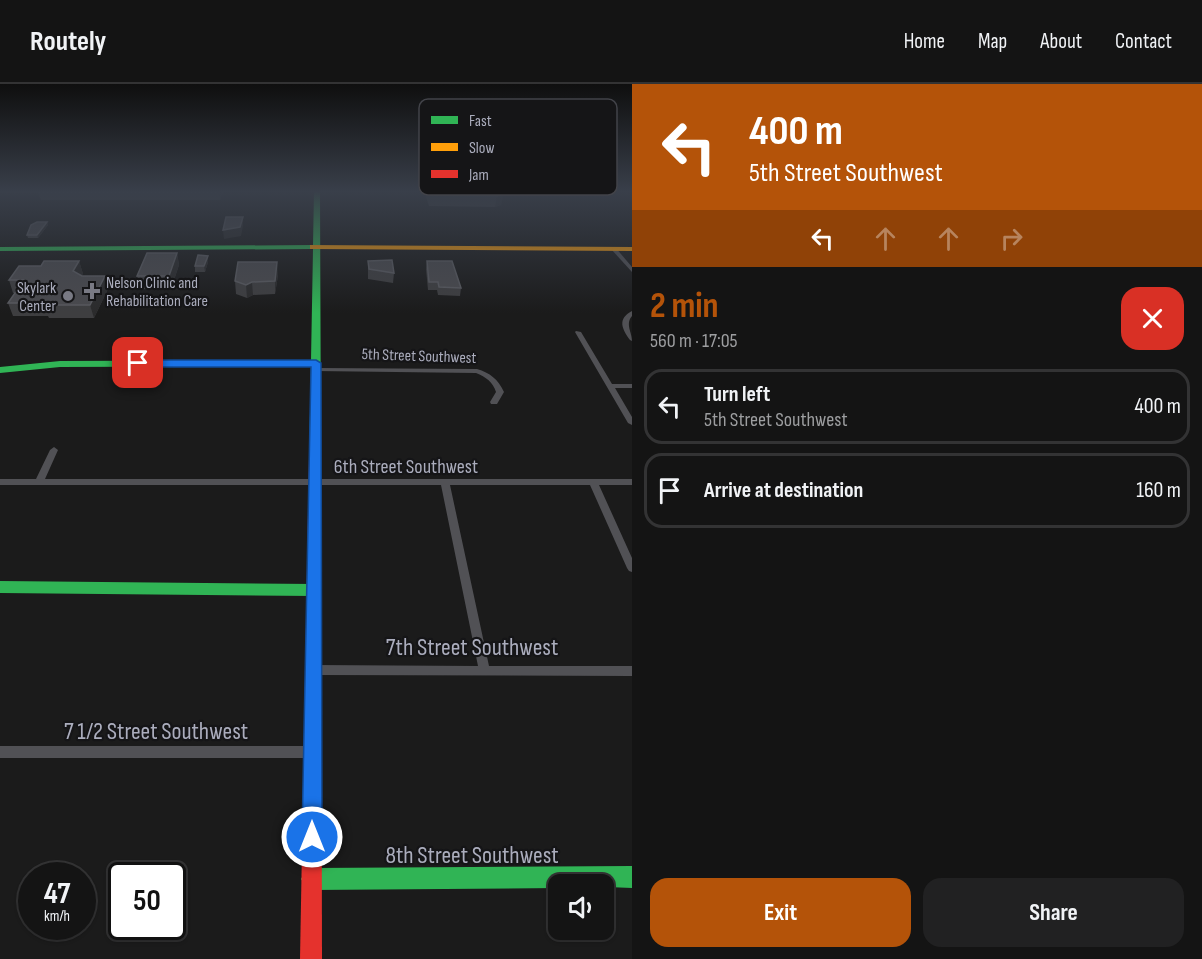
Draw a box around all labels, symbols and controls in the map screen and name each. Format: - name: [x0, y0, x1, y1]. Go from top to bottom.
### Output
- text: Routely: [30, 25, 106, 58]
- text: Home: [904, 29, 945, 54]
- text: Map: [978, 29, 1007, 54]
- text: About: [1040, 29, 1082, 54]
- text: Contact: [1115, 29, 1172, 54]
- legend: [419, 99, 617, 195]
- text: 400 m: [749, 106, 843, 157]
- icon: left: [650, 108, 728, 186]
- text: Fast: [469, 112, 492, 131]
- text: Slow: [469, 139, 494, 158]
- text: 5th Street Southwest: [749, 157, 943, 189]
- text: Jam: [468, 166, 489, 185]
- icon: left: [806, 222, 839, 255]
- icon: ahead: [869, 222, 902, 255]
- icon: ahead: [932, 222, 965, 255]
- icon: right: [995, 222, 1028, 255]
- place label: Nelson Clinic and Rehabilitation Care: [106, 274, 208, 311]
- place label: Skylark Center: [17, 279, 56, 316]
- marker: Nelson Clinic and Rehabilitation Care: [83, 282, 101, 300]
- text: 2 min: [650, 285, 719, 328]
- button: close: [1121, 287, 1184, 350]
- marker: Skylark Center: [61, 289, 75, 303]
- text: 560 m · 17:05: [650, 329, 738, 353]
- pin: [112, 337, 163, 388]
- street label: 5th Street Southwest: [361, 345, 477, 368]
- icon: arrive: [121, 346, 154, 379]
- text: Turn left: [704, 381, 770, 408]
- icon: left: [653, 390, 686, 423]
- text: 400 m: [1135, 393, 1181, 420]
- text: 5th Street Southwest: [704, 408, 848, 432]
- street label: 6th Street Southwest: [334, 455, 478, 479]
- icon: arrive: [653, 474, 686, 507]
- text: Arrive at destination: [704, 477, 863, 504]
- text: 160 m: [1136, 477, 1181, 504]
- street label: 7th Street Southwest: [386, 633, 558, 662]
- street label: 7 1/2 Street Southwest: [64, 717, 248, 746]
- position arrow: [280, 805, 344, 869]
- street label: 8th Street Southwest: [385, 841, 559, 870]
- speed limit sign: 50: [108, 862, 186, 940]
- map controls: [548, 874, 614, 940]
- button: sound: [548, 874, 614, 940]
- text: 47: [44, 876, 70, 912]
- button: Exit: [650, 878, 911, 947]
- button: Share: [923, 878, 1184, 947]
- text: km/h: [44, 907, 70, 926]

